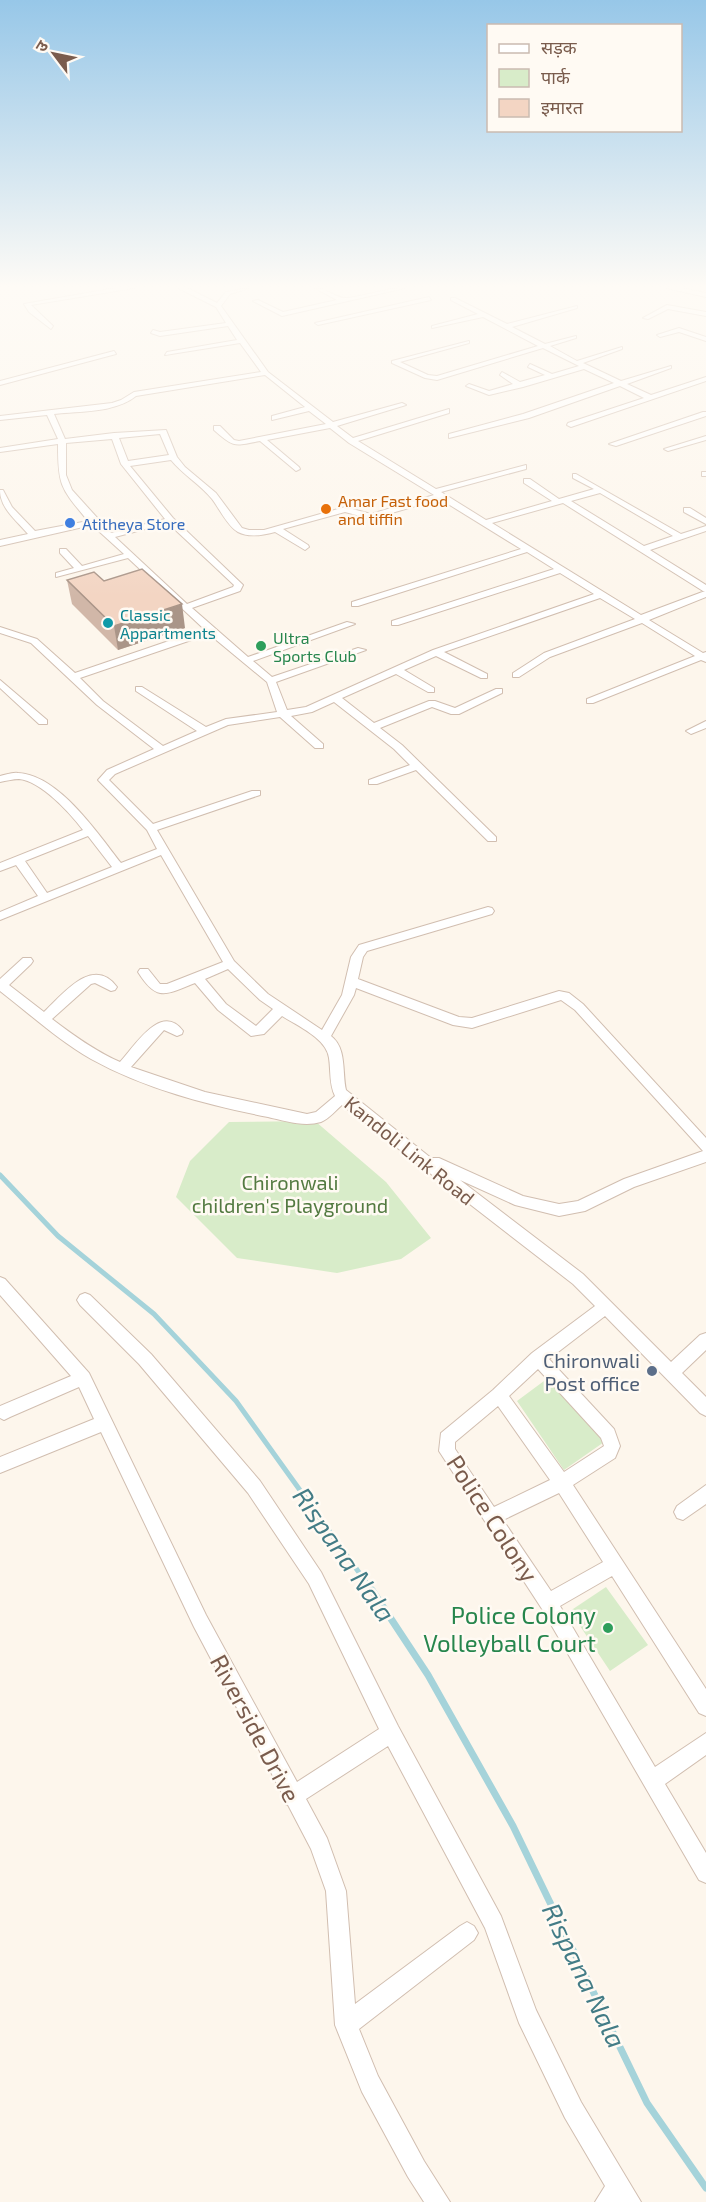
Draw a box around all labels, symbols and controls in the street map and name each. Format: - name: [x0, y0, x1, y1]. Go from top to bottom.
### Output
- north arrow: [24, 24, 84, 84]
- legend: [487, 24, 682, 132]
- text: उ: [30, 36, 52, 55]
- text: सड़क: [541, 36, 578, 58]
- text: पार्क: [541, 66, 571, 88]
- text: इमारत: [541, 96, 584, 118]
- place label: Amar Fast food and tiffin: [338, 491, 448, 528]
- marker: Amar Fast food and tiffin: [319, 502, 333, 516]
- place label: Atitheya Store: [82, 514, 185, 533]
- marker: Atitheya Store: [63, 516, 77, 530]
- place label: Classic Appartments: [120, 605, 216, 642]
- marker: Classic Appartments: [101, 616, 115, 630]
- place label: Ultra Sports Club: [273, 628, 357, 665]
- marker: Ultra Sports Club: [254, 639, 268, 653]
- street label: Kandoli Link Road: [340, 1090, 480, 1210]
- park label: Chironwali children's Playground: [192, 1170, 388, 1217]
- place label: Chironwali Post office: [543, 1348, 640, 1395]
- marker: Chironwali Post office: [645, 1364, 659, 1378]
- street label: Police Colony: [441, 1449, 545, 1587]
- water label: Rispana Nala: [287, 1481, 403, 1627]
- place label: Police Colony Volleyball Court: [423, 1600, 596, 1657]
- marker: Police Colony Volleyball Court: [601, 1621, 615, 1635]
- street label: Riverside Drive: [205, 1649, 307, 1807]
- water label: Rispana Nala: [537, 1898, 633, 2052]

